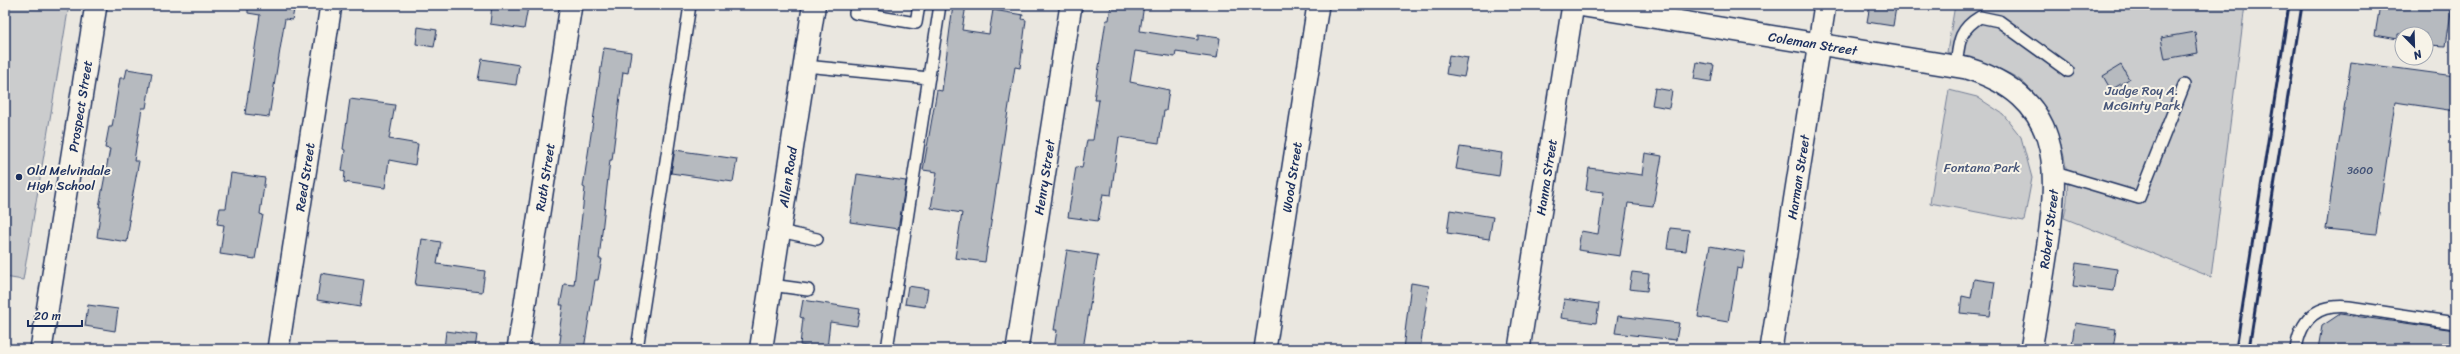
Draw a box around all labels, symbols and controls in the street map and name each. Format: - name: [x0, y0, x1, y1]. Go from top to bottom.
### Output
- street label: Coleman Street: [1767, 25, 1860, 62]
- north arrow: [2394, 26, 2434, 66]
- text: N: [2410, 44, 2426, 65]
- street label: Prospect Street: [61, 58, 99, 154]
- park label: Judge Roy A. McGinty Park: [2103, 79, 2181, 117]
- street label: Harman Street: [1780, 132, 1816, 221]
- street label: Henry Street: [1027, 137, 1061, 216]
- street label: Hanna Street: [1529, 137, 1563, 217]
- street label: Wood Street: [1275, 140, 1308, 214]
- street label: Reed Street: [288, 141, 321, 213]
- street label: Ruth Street: [528, 141, 561, 213]
- street label: Allen Road: [771, 144, 804, 210]
- park label: Fontana Park: [1944, 156, 2020, 179]
- place label: Old Melvindale High School: [27, 159, 111, 197]
- house number: 3600: [2347, 161, 2373, 180]
- marker: Old Melvindale High School: [14, 172, 24, 182]
- street label: Robert Street: [2033, 187, 2065, 270]
- scale bar: [28, 302, 82, 328]
- text: 20 m: [34, 305, 61, 327]

